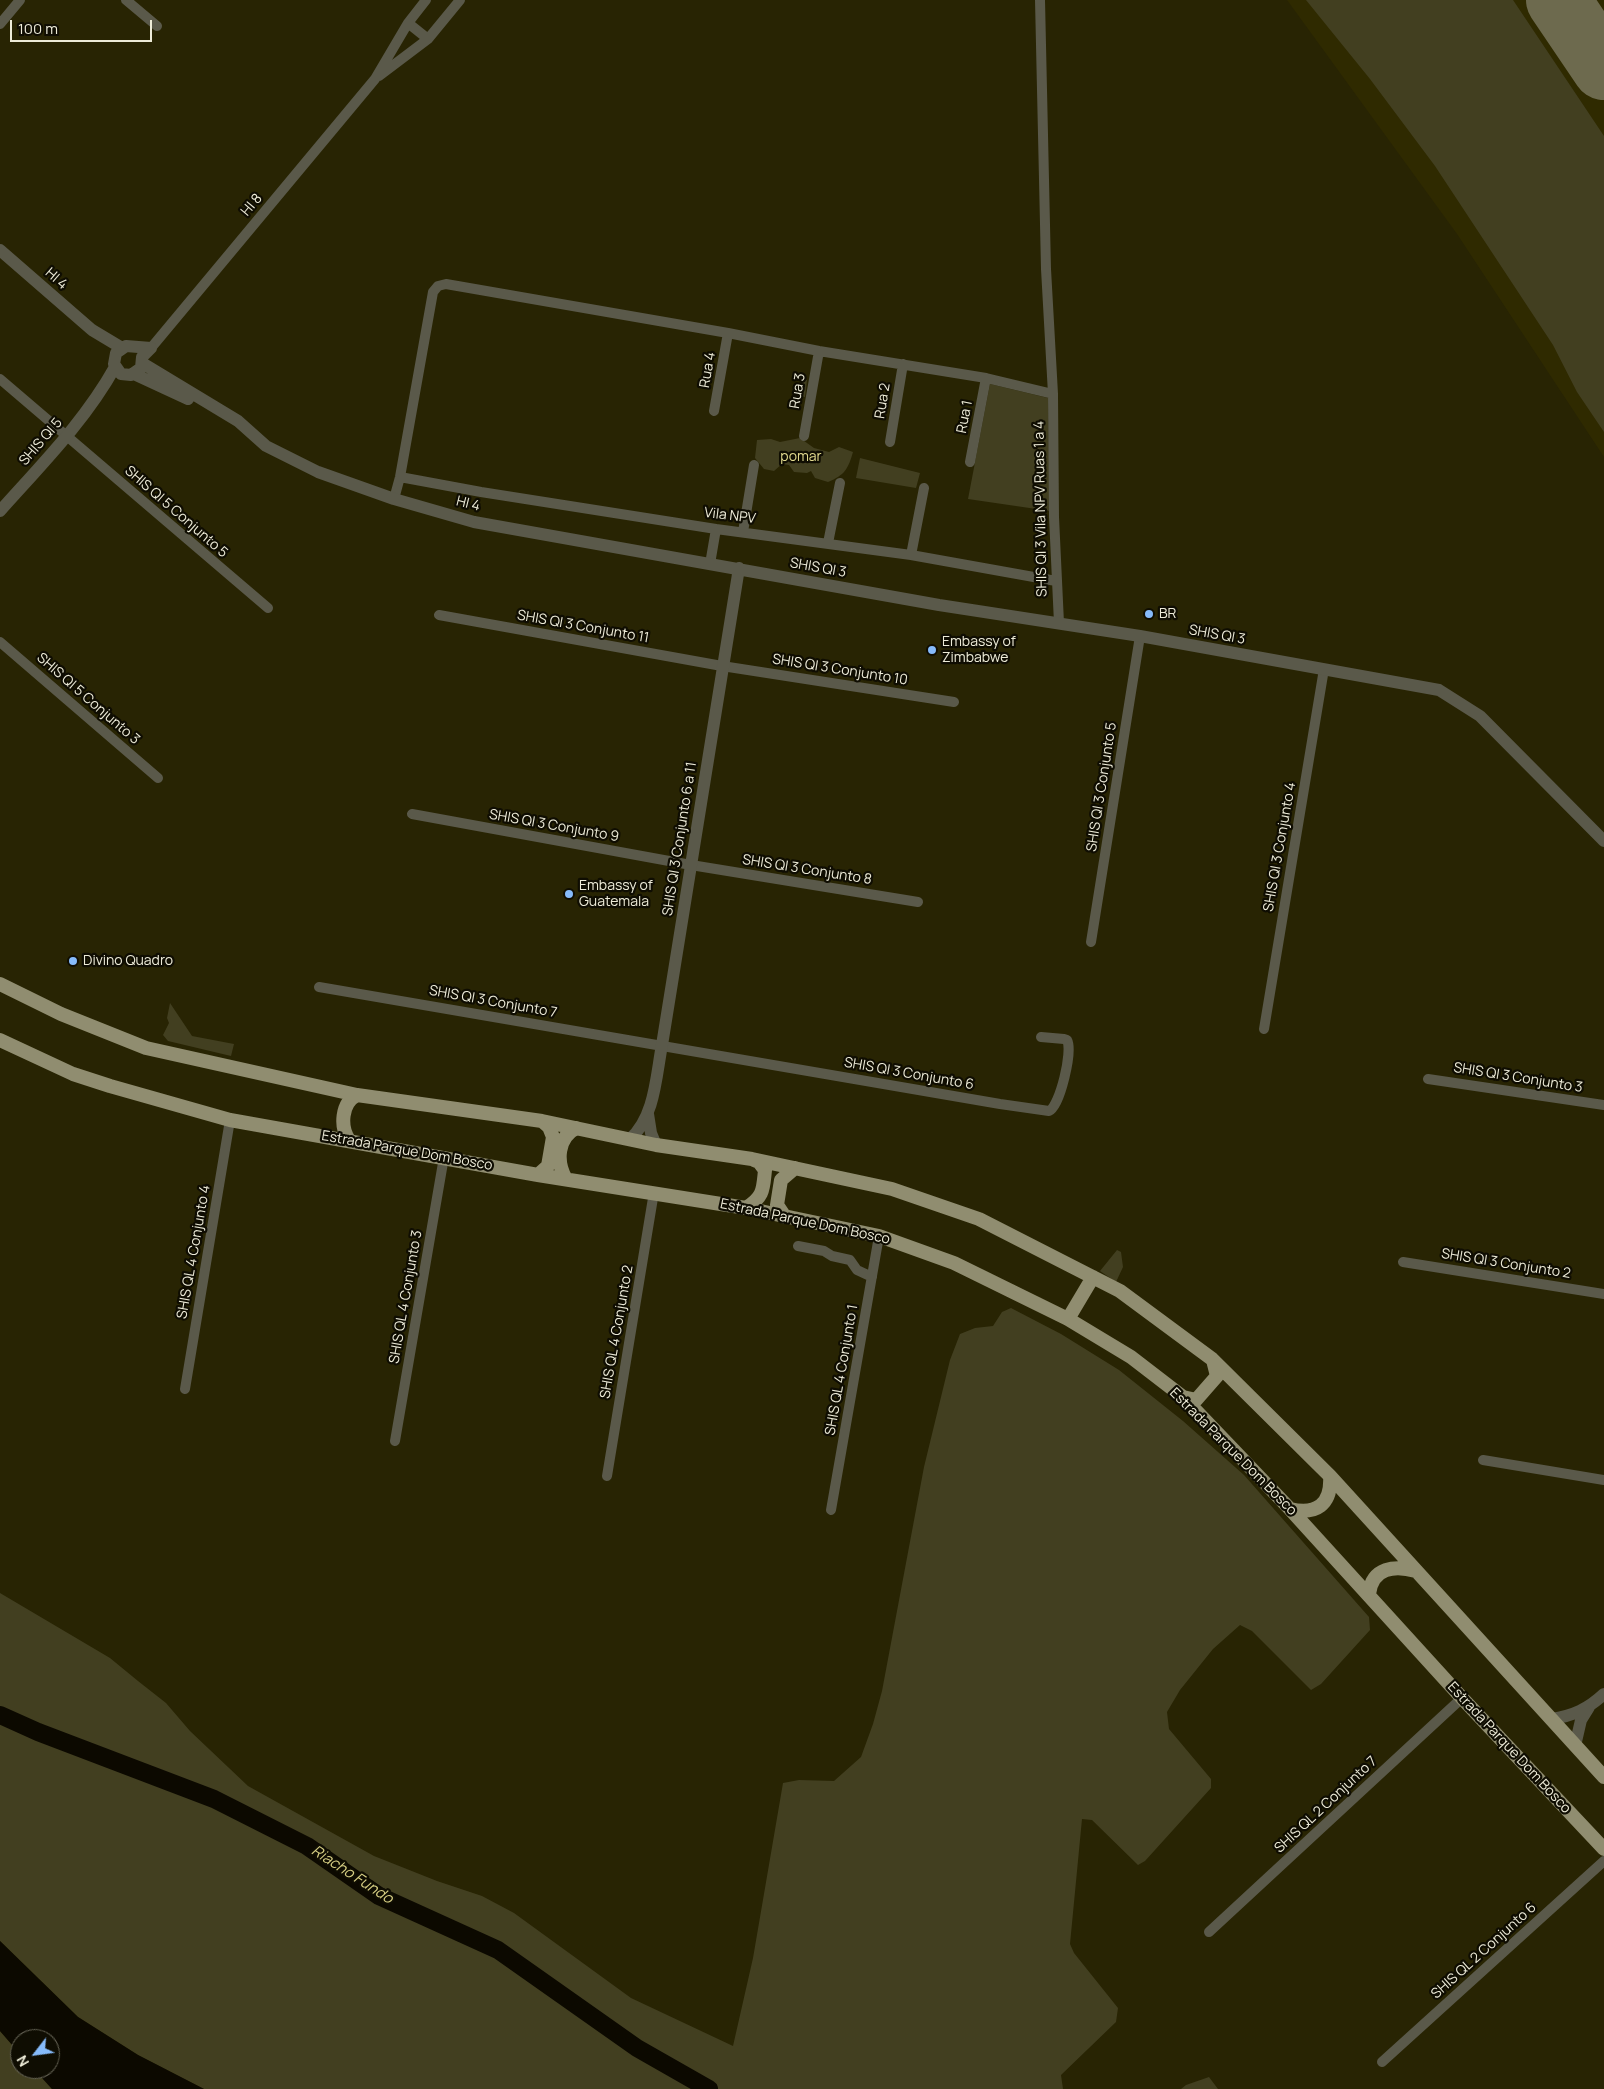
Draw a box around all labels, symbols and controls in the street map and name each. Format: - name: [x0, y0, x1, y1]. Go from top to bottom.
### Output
- scale bar: [12, 10, 155, 42]
- text: 100 m: [18, 18, 58, 39]
- street label: HI 8: [238, 190, 266, 220]
- street label: HI 4: [41, 265, 71, 293]
- street label: Rua 4: [697, 351, 719, 389]
- street label: Rua 3: [787, 372, 809, 410]
- street label: Rua 2: [872, 382, 894, 420]
- street label: Rua 1: [954, 399, 976, 435]
- street label: SHIS QI 5: [16, 415, 66, 469]
- street label: SHIS QI 3 Vila NPV Ruas 1 a 4: [1031, 421, 1051, 597]
- park label: pomar: [780, 449, 822, 465]
- street label: SHIS QI 5 Conjunto 5: [121, 463, 231, 561]
- street label: HI 4: [454, 493, 482, 515]
- street label: Vila NPV: [703, 505, 757, 527]
- street label: SHIS QI 3: [789, 555, 847, 581]
- place label: BR: [1159, 606, 1176, 622]
- street label: SHIS QI 3 Conjunto 11: [516, 607, 650, 647]
- marker: BR: [1143, 608, 1155, 620]
- street label: SHIS QI 3: [1188, 622, 1246, 648]
- place label: Embassy of Zimbabwe: [942, 634, 1016, 666]
- marker: Embassy of Zimbabwe: [926, 644, 938, 656]
- street label: SHIS QI 5 Conjunto 3: [33, 650, 143, 748]
- street label: SHIS QI 3 Conjunto 10: [771, 651, 909, 689]
- street label: SHIS QI 3 Conjunto 5: [1083, 721, 1121, 853]
- street label: SHIS QI 3 Conjunto 6 a 11: [660, 761, 700, 917]
- street label: SHIS QI 3 Conjunto 4: [1260, 781, 1300, 913]
- street label: SHIS QI 3 Conjunto 9: [488, 806, 620, 846]
- street label: SHIS QI 3 Conjunto 8: [741, 851, 873, 889]
- place label: Embassy of Guatemala: [579, 878, 653, 910]
- marker: Embassy of Guatemala: [563, 888, 575, 900]
- place label: Divino Quadro: [83, 953, 173, 969]
- marker: Divino Quadro: [67, 955, 79, 967]
- street label: SHIS QI 3 Conjunto 7: [428, 982, 558, 1022]
- street label: SHIS QI 3 Conjunto 6: [843, 1054, 975, 1094]
- street label: SHIS QI 3 Conjunto 3: [1452, 1059, 1584, 1097]
- street label: Estrada Parque Dom Bosco: [320, 1128, 494, 1174]
- street label: SHIS QL 4 Conjunto 4: [174, 1184, 214, 1320]
- street label: Estrada Parque Dom Bosco: [719, 1196, 891, 1248]
- street label: SHIS QL 4 Conjunto 3: [386, 1229, 426, 1365]
- street label: SHIS QI 3 Conjunto 2: [1440, 1245, 1572, 1283]
- street label: SHIS QL 4 Conjunto 2: [597, 1264, 637, 1400]
- street label: SHIS QL 4 Conjunto 1: [822, 1303, 862, 1437]
- street label: Estrada Parque Dom Bosco: [1166, 1385, 1300, 1519]
- street label: Estrada Parque Dom Bosco: [1444, 1679, 1574, 1817]
- street label: SHIS QL 2 Conjunto 7: [1271, 1753, 1381, 1857]
- water label: Riacho Fundo: [308, 1842, 396, 1908]
- street label: SHIS QL 2 Conjunto 6: [1428, 1899, 1540, 2003]
- north arrow: [10, 2029, 60, 2079]
- text: N: [12, 2052, 33, 2070]

